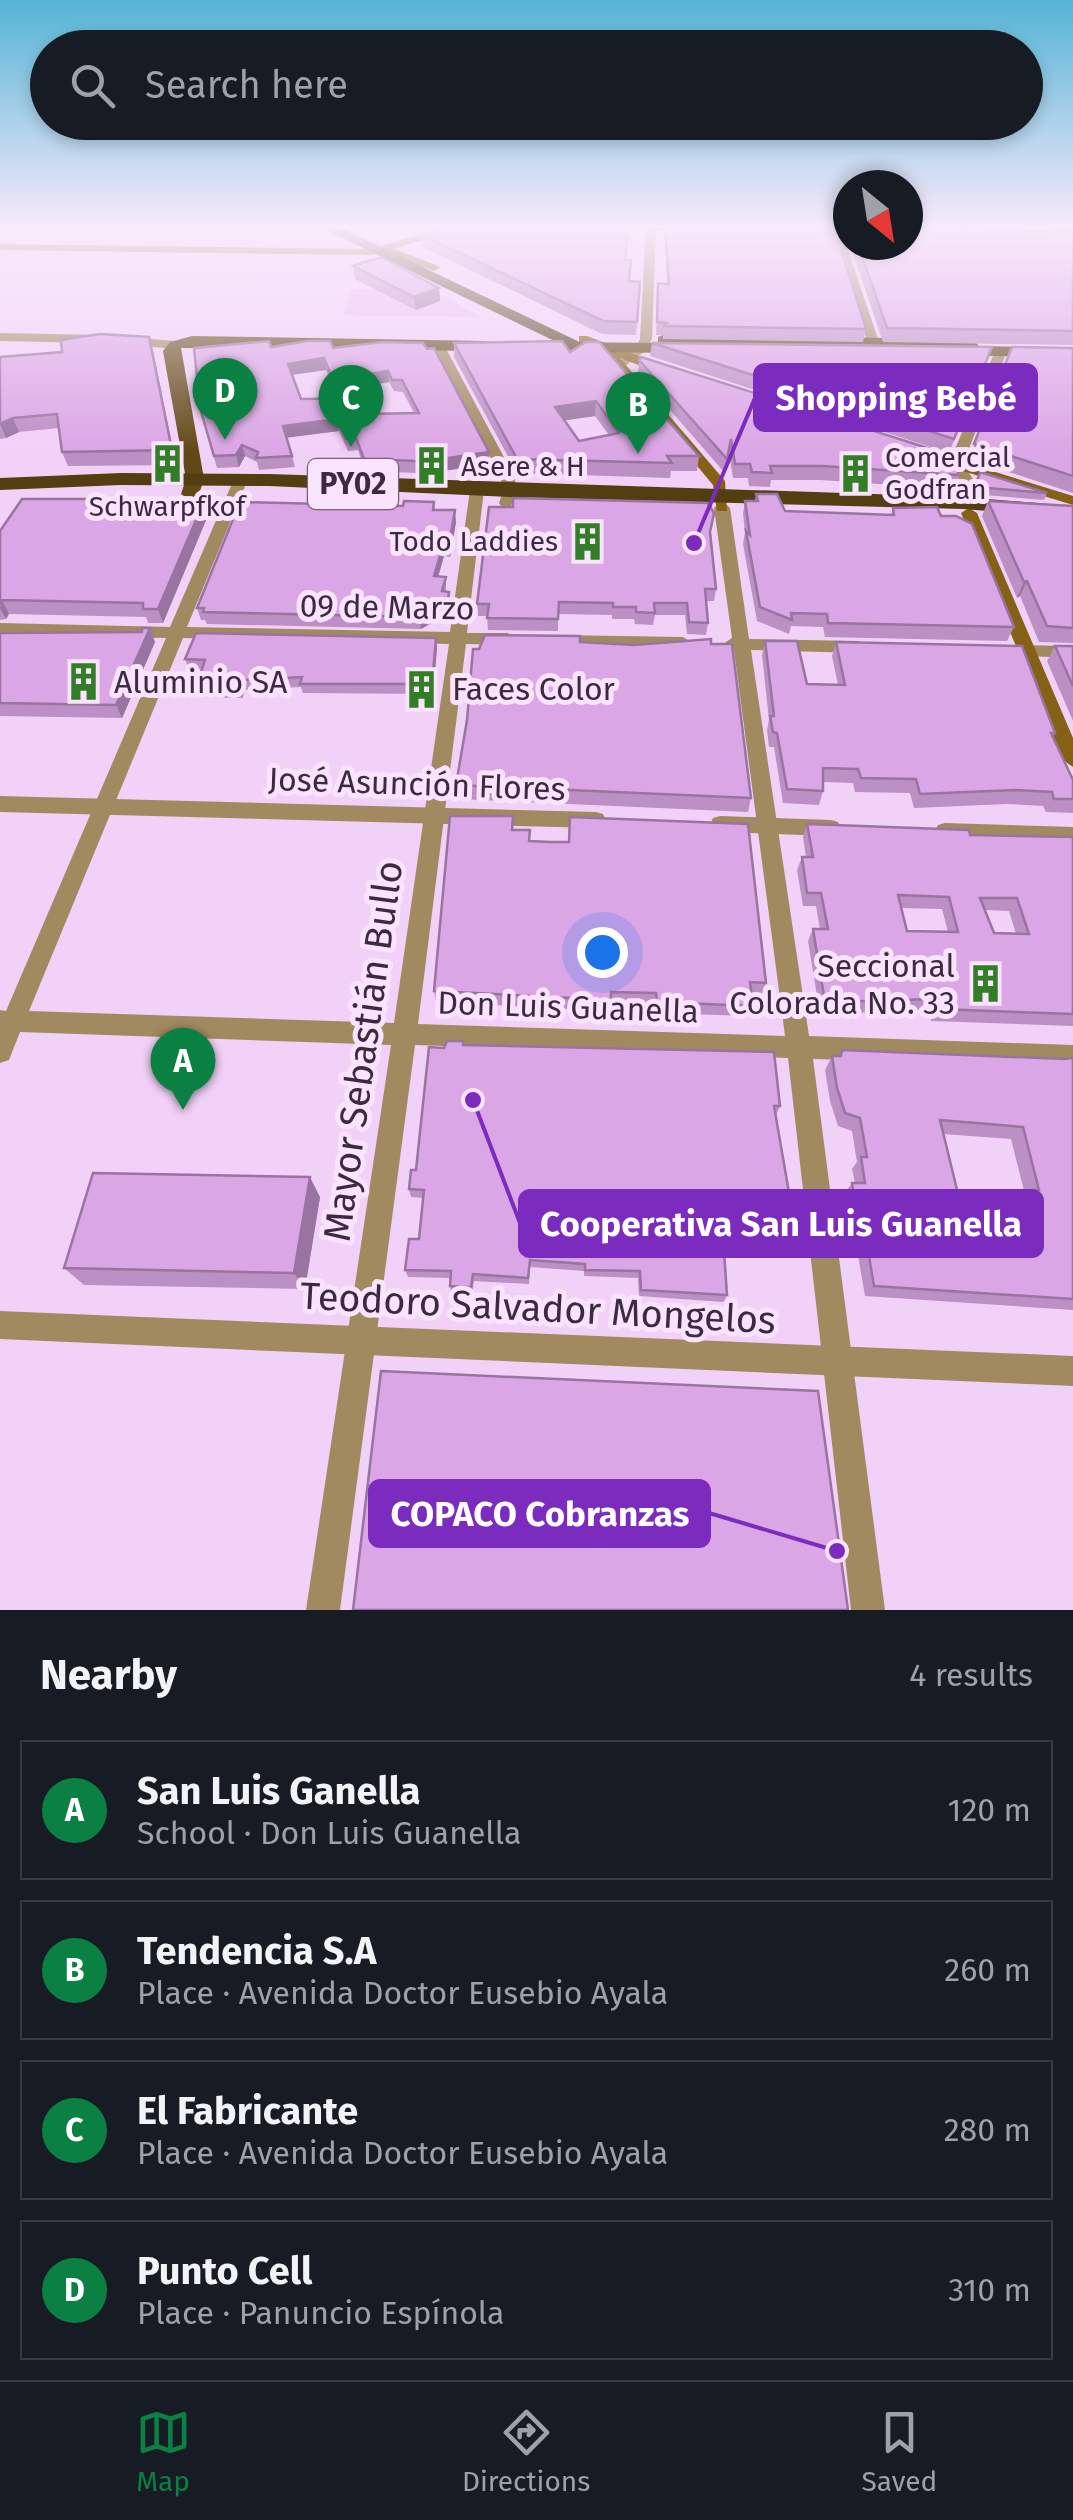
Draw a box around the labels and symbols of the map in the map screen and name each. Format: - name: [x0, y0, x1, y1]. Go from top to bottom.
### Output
- north arrow: [833, 170, 923, 260]
- pin: D: [192, 358, 258, 440]
- pin: C: [318, 364, 384, 447]
- callout: Shopping Bebé: [755, 365, 1036, 430]
- pin: B: [606, 372, 670, 454]
- text: Shopping Bebé: [775, 377, 1017, 419]
- place label: Comercial Godfran: [885, 441, 1010, 506]
- building icon: Schwarpfkof: [146, 443, 188, 485]
- building icon: Asere & H: [410, 445, 452, 487]
- place label: Asere & H: [461, 450, 585, 483]
- building icon: Comercial Godfran: [834, 452, 876, 494]
- road number: PY02: [308, 459, 398, 509]
- place label: Schwarpfkof: [89, 490, 248, 523]
- building icon: Todo Laddies: [567, 520, 609, 562]
- place label: Todo Laddies: [390, 525, 558, 558]
- street label: 09 de Marzo: [299, 586, 475, 628]
- building icon: Aluminio SA: [63, 661, 105, 703]
- place label: Aluminio SA: [114, 663, 288, 701]
- building icon: Faces Color: [401, 668, 443, 710]
- place label: Faces Color: [452, 670, 616, 708]
- street label: José Asunción Flores: [268, 760, 566, 808]
- street label: Mayor Sebastián Bullo: [314, 858, 412, 1244]
- your location: [577, 927, 628, 978]
- place label: Seccional Colorada No. 33: [729, 947, 955, 1022]
- building icon: Seccional Colorada No. 33: [964, 963, 1006, 1005]
- street label: Don Luis Guanella: [437, 983, 699, 1031]
- pin: A: [150, 1028, 216, 1110]
- callout: Cooperativa San Luis Guanella: [520, 1191, 1042, 1256]
- text: Cooperativa San Luis Guanella: [540, 1203, 1022, 1245]
- street label: Teodoro Salvador Mongelos: [299, 1273, 777, 1343]
- callout: COPACO Cobranzas: [370, 1481, 709, 1546]
- text: COPACO Cobranzas: [391, 1493, 690, 1535]

